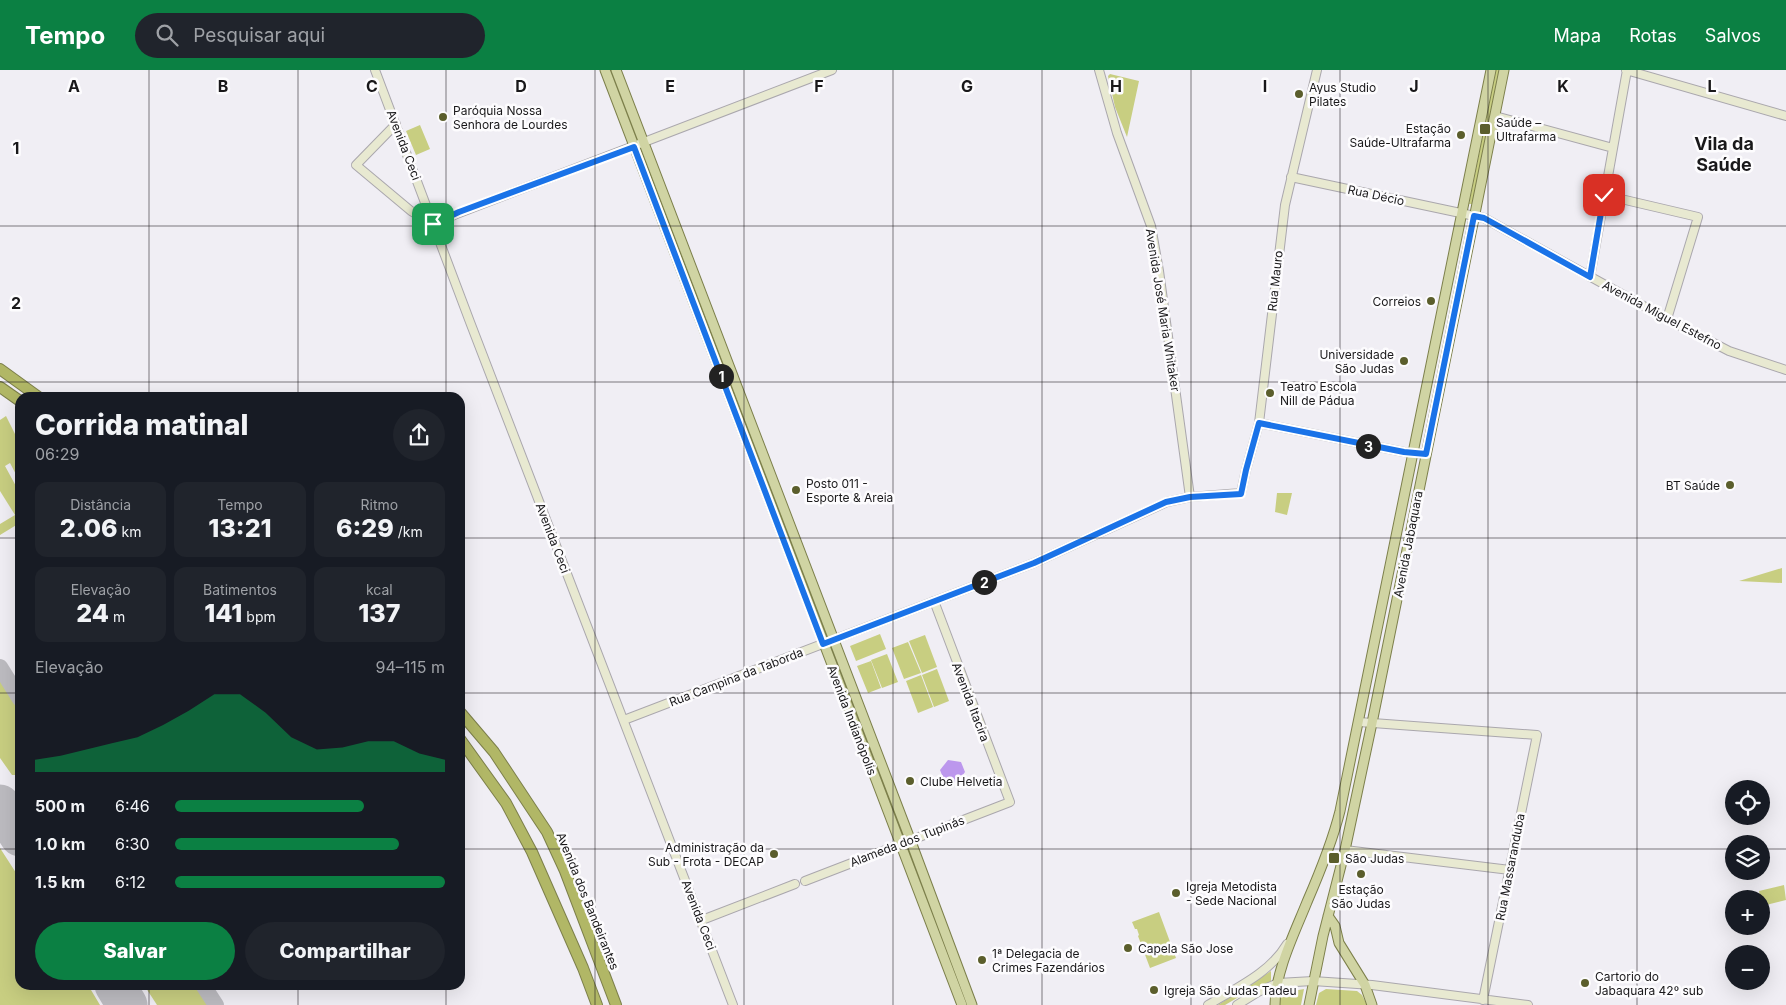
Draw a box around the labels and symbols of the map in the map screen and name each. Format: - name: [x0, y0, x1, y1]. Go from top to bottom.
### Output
- text: A: [68, 76, 80, 96]
- text: B: [218, 76, 228, 96]
- text: C: [366, 76, 378, 96]
- text: D: [515, 76, 527, 96]
- text: E: [665, 76, 675, 96]
- text: F: [814, 76, 824, 96]
- text: G: [961, 76, 973, 96]
- text: H: [1110, 76, 1122, 96]
- text: I: [1263, 76, 1267, 96]
- text: J: [1409, 76, 1419, 96]
- text: K: [1557, 76, 1569, 96]
- text: L: [1707, 76, 1717, 96]
- place label: Ayus Studio Pilates: [1309, 80, 1376, 109]
- marker: Ayus Studio Pilates: [1293, 88, 1305, 100]
- place label: Paróquia Nossa Senhora de Lourdes: [453, 103, 568, 132]
- street label: Avenida Ceci: [384, 108, 424, 182]
- marker: Paróquia Nossa Senhora de Lourdes: [437, 111, 449, 123]
- place label: Saúde – Ultrafarma: [1496, 115, 1556, 144]
- place label: Estação Saúde-Ultrafarma: [1349, 121, 1451, 150]
- marker: Saúde – Ultrafarma: [1478, 122, 1492, 136]
- marker: Estação Saúde-Ultrafarma: [1455, 129, 1467, 141]
- district label: Vila da Saúde: [1694, 133, 1754, 175]
- text: 1: [13, 138, 19, 158]
- pin: [1583, 174, 1625, 216]
- street label: Rua Décio: [1346, 182, 1406, 208]
- pin: [412, 203, 454, 245]
- street label: Avenida José Maria Whitaker: [1143, 227, 1183, 393]
- street label: Rua Mauro: [1264, 250, 1286, 312]
- street label: Avenida Miguel Estefno: [1600, 277, 1724, 353]
- text: 2: [11, 293, 21, 313]
- place label: Correios: [1373, 294, 1421, 309]
- marker: Correios: [1425, 295, 1437, 307]
- place label: Universidade São Judas: [1319, 347, 1394, 376]
- marker: Universidade São Judas: [1398, 355, 1410, 367]
- pin: 1: [708, 364, 734, 388]
- place label: Teatro Escola Nill de Pádua: [1280, 379, 1357, 408]
- marker: Teatro Escola Nill de Pádua: [1264, 387, 1276, 399]
- pin: 3: [1356, 434, 1380, 458]
- place label: Posto 011 - Esporte & Areia: [806, 476, 893, 505]
- place label: BT Saúde: [1666, 478, 1720, 493]
- marker: BT Saúde: [1724, 479, 1736, 491]
- marker: Posto 011 - Esporte & Areia: [790, 484, 802, 496]
- street label: Avenida Jabaquara: [1390, 489, 1426, 599]
- street label: Avenida Ceci: [533, 501, 573, 575]
- pin: 2: [972, 570, 996, 594]
- street label: Rua Campina da Taborda: [667, 644, 805, 710]
- street label: Avenida Itacira: [949, 660, 993, 744]
- street label: Avenida Indianópolis: [824, 663, 880, 777]
- place label: Clube Helvetia: [920, 774, 1002, 789]
- marker: Clube Helvetia: [904, 775, 916, 787]
- street label: Alameda dos Tupinás: [848, 812, 966, 870]
- street label: Rua Massaranduba: [1492, 812, 1528, 922]
- street label: Avenida dos Bandeirantes: [553, 830, 623, 972]
- place label: Administração da Sub - Frota - DECAP: [648, 840, 764, 869]
- marker: Administração da Sub - Frota - DECAP: [768, 848, 780, 860]
- marker: São Judas: [1327, 851, 1341, 865]
- place label: São Judas: [1345, 851, 1404, 866]
- marker: Estação São Judas: [1355, 868, 1367, 880]
- street label: Avenida Ceci: [679, 878, 719, 952]
- place label: Igreja Metodista - Sede Nacional: [1186, 879, 1277, 908]
- place label: Estação São Judas: [1331, 882, 1391, 911]
- marker: Igreja Metodista - Sede Nacional: [1170, 887, 1182, 899]
- place label: Capela São Jose: [1138, 941, 1233, 956]
- marker: Capela São Jose: [1122, 942, 1134, 954]
- place label: 1ª Delegacia de Crimes Fazendários: [992, 946, 1105, 975]
- marker: 1ª Delegacia de Crimes Fazendários: [976, 954, 988, 966]
- place label: Cartorio do Jabaquara 42º sub: [1595, 969, 1703, 998]
- marker: Cartorio do Jabaquara 42º sub: [1579, 977, 1591, 989]
- place label: Igreja São Judas Tadeu: [1164, 983, 1297, 998]
- marker: Igreja São Judas Tadeu: [1148, 984, 1160, 996]

